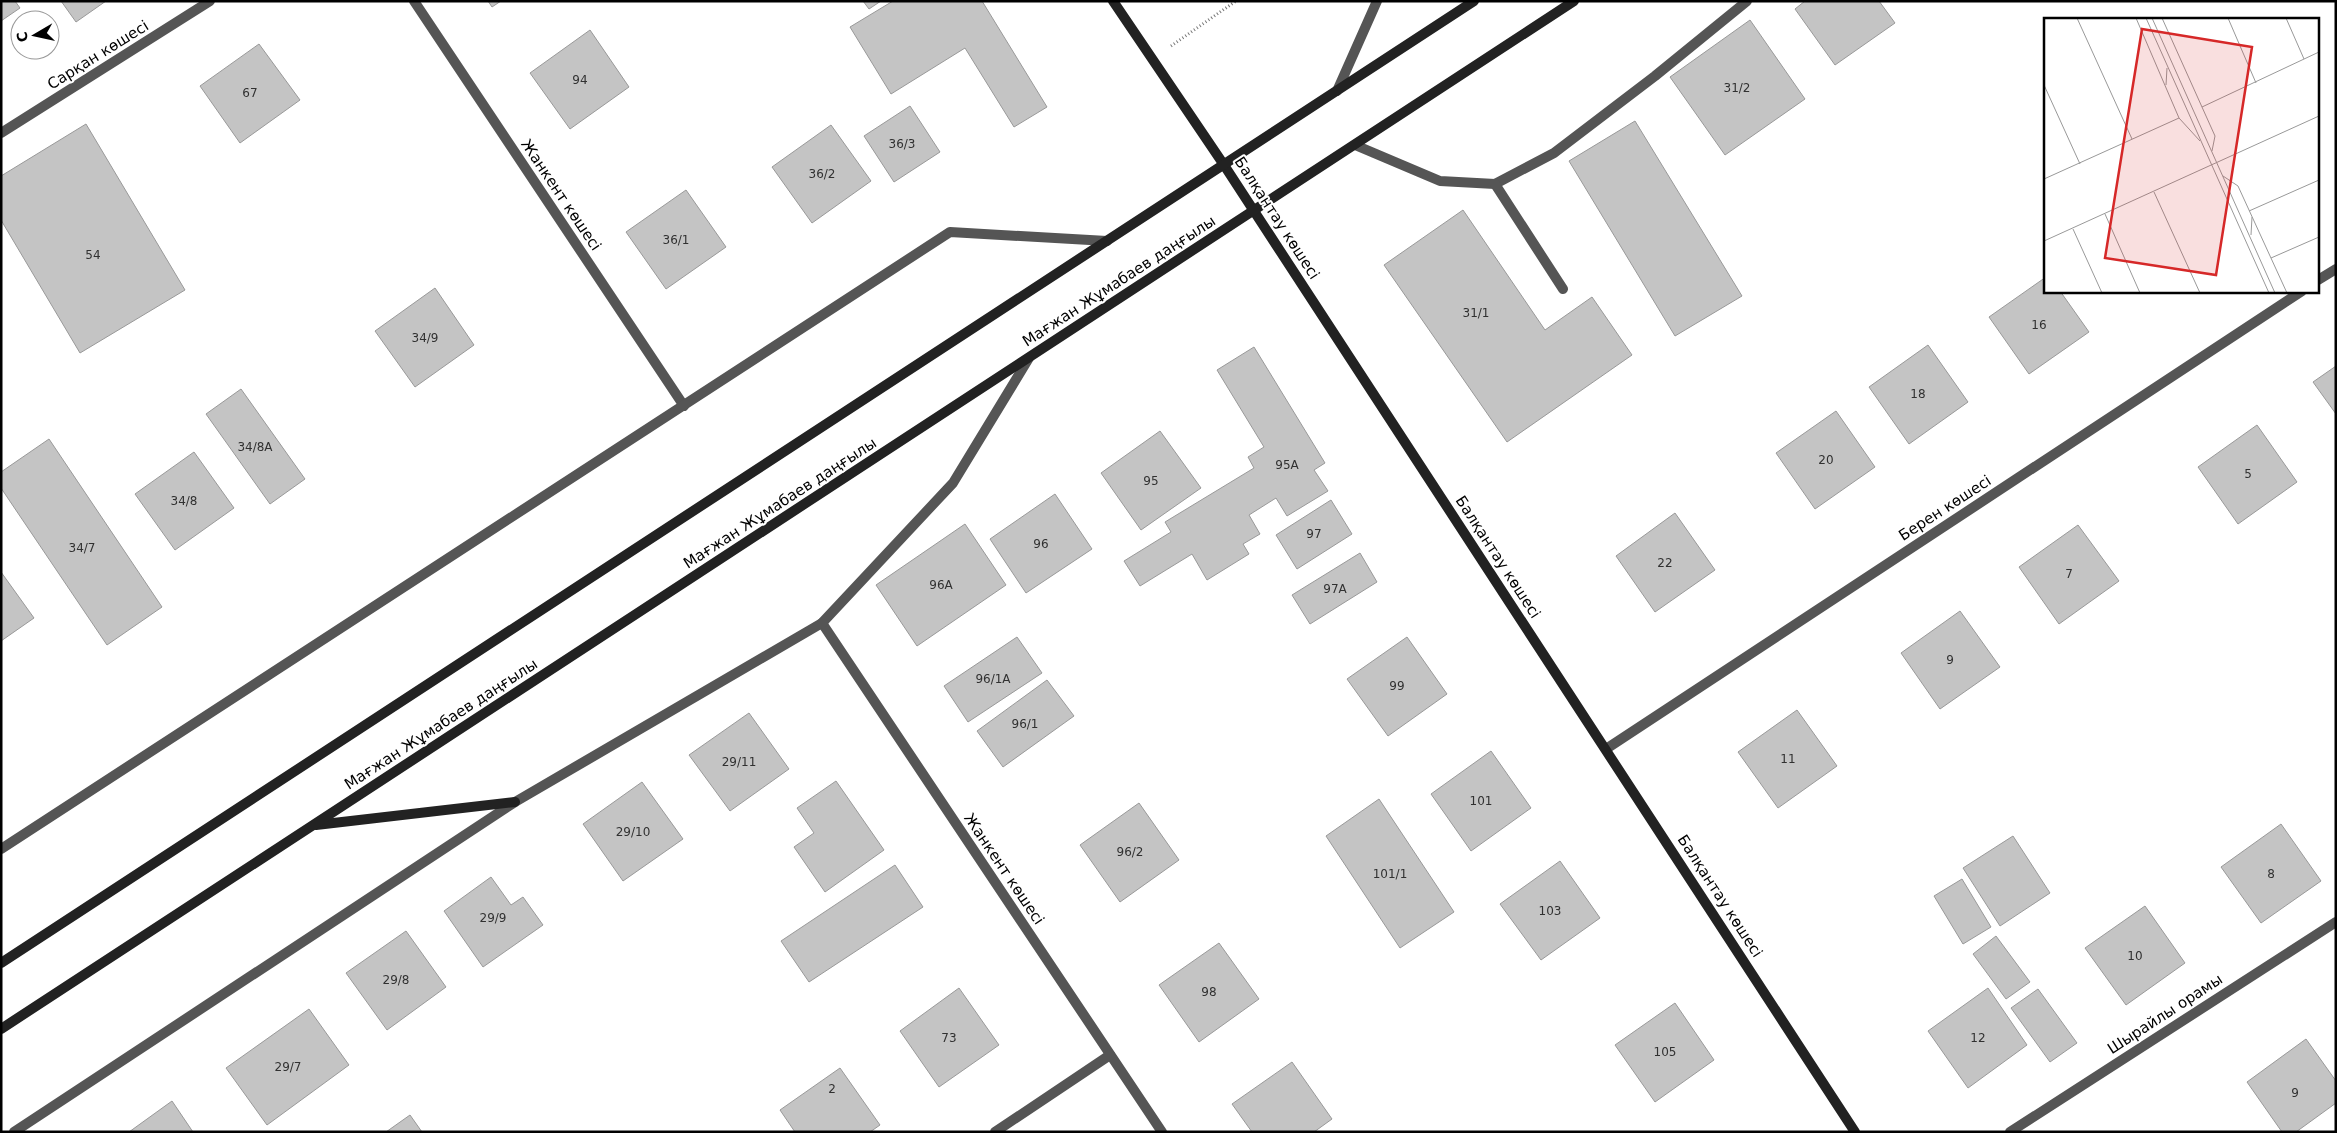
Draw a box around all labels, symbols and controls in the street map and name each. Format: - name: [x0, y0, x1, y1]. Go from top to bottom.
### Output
- north arrow: [10, 10, 60, 60]
- street label: Сарқан көшесі: [44, 17, 152, 93]
- inset map: [2044, 18, 2320, 292]
- text: С: [13, 31, 31, 43]
- house number: 94: [572, 73, 588, 87]
- house number: 31/2: [1724, 81, 1750, 95]
- house number: 67: [242, 86, 258, 100]
- street label: Жанкент көшесі: [517, 136, 605, 254]
- house number: 36/3: [889, 137, 915, 151]
- street label: Балқантау көшесі: [1231, 153, 1323, 283]
- house number: 36/2: [809, 167, 835, 181]
- street label: Мағжан Жұмабаев даңғылы: [1019, 212, 1219, 350]
- house number: 36/1: [663, 233, 689, 247]
- house number: 54: [85, 248, 101, 262]
- house number: 31/1: [1463, 306, 1489, 320]
- house number: 16: [2031, 318, 2047, 332]
- house number: 34/9: [412, 331, 438, 345]
- house number: 18: [1910, 387, 1926, 401]
- street label: Мағжан Жұмабаев даңғылы: [680, 434, 880, 572]
- house number: 34/8A: [237, 440, 273, 454]
- house number: 20: [1818, 453, 1834, 467]
- house number: 95А: [1275, 458, 1300, 472]
- house number: 5: [2244, 467, 2252, 481]
- street label: Берен көшесі: [1895, 471, 1995, 545]
- house number: 95: [1143, 474, 1159, 488]
- street label: Балқантау көшесі: [1452, 492, 1544, 622]
- house number: 34/8: [171, 494, 197, 508]
- house number: 97: [1306, 527, 1322, 541]
- house number: 96: [1033, 537, 1049, 551]
- house number: 34/7: [69, 541, 95, 555]
- house number: 22: [1657, 556, 1673, 570]
- house number: 7: [2065, 567, 2073, 581]
- house number: 96A: [929, 578, 954, 592]
- house number: 97A: [1323, 582, 1348, 596]
- house number: 9: [1946, 653, 1954, 667]
- street label: Мағжан Жұмабаев даңғылы: [341, 655, 541, 793]
- house number: 96/1А: [975, 672, 1011, 686]
- house number: 99: [1389, 679, 1405, 693]
- house number: 96/1: [1012, 717, 1038, 731]
- house number: 11: [1780, 752, 1796, 766]
- house number: 29/11: [722, 755, 756, 769]
- house number: 101: [1470, 794, 1492, 808]
- street label: Жанкент көшесі: [960, 810, 1048, 928]
- house number: 29/10: [616, 825, 650, 839]
- street label: Балқантау көшесі: [1674, 831, 1766, 961]
- house number: 96/2: [1117, 845, 1143, 859]
- house number: 101/1: [1373, 867, 1407, 881]
- house number: 8: [2267, 867, 2275, 881]
- house number: 103: [1539, 904, 1561, 918]
- house number: 29/9: [480, 911, 506, 925]
- house number: 10: [2127, 949, 2143, 963]
- street label: Шырайлы орамы: [2104, 970, 2226, 1058]
- house number: 29/8: [383, 973, 409, 987]
- house number: 98: [1201, 985, 1217, 999]
- house number: 73: [941, 1031, 957, 1045]
- house number: 12: [1970, 1031, 1986, 1045]
- house number: 105: [1654, 1045, 1676, 1059]
- house number: 29/7: [275, 1060, 301, 1074]
- house number: 2: [828, 1082, 836, 1096]
- house number: 9: [2291, 1086, 2299, 1100]

